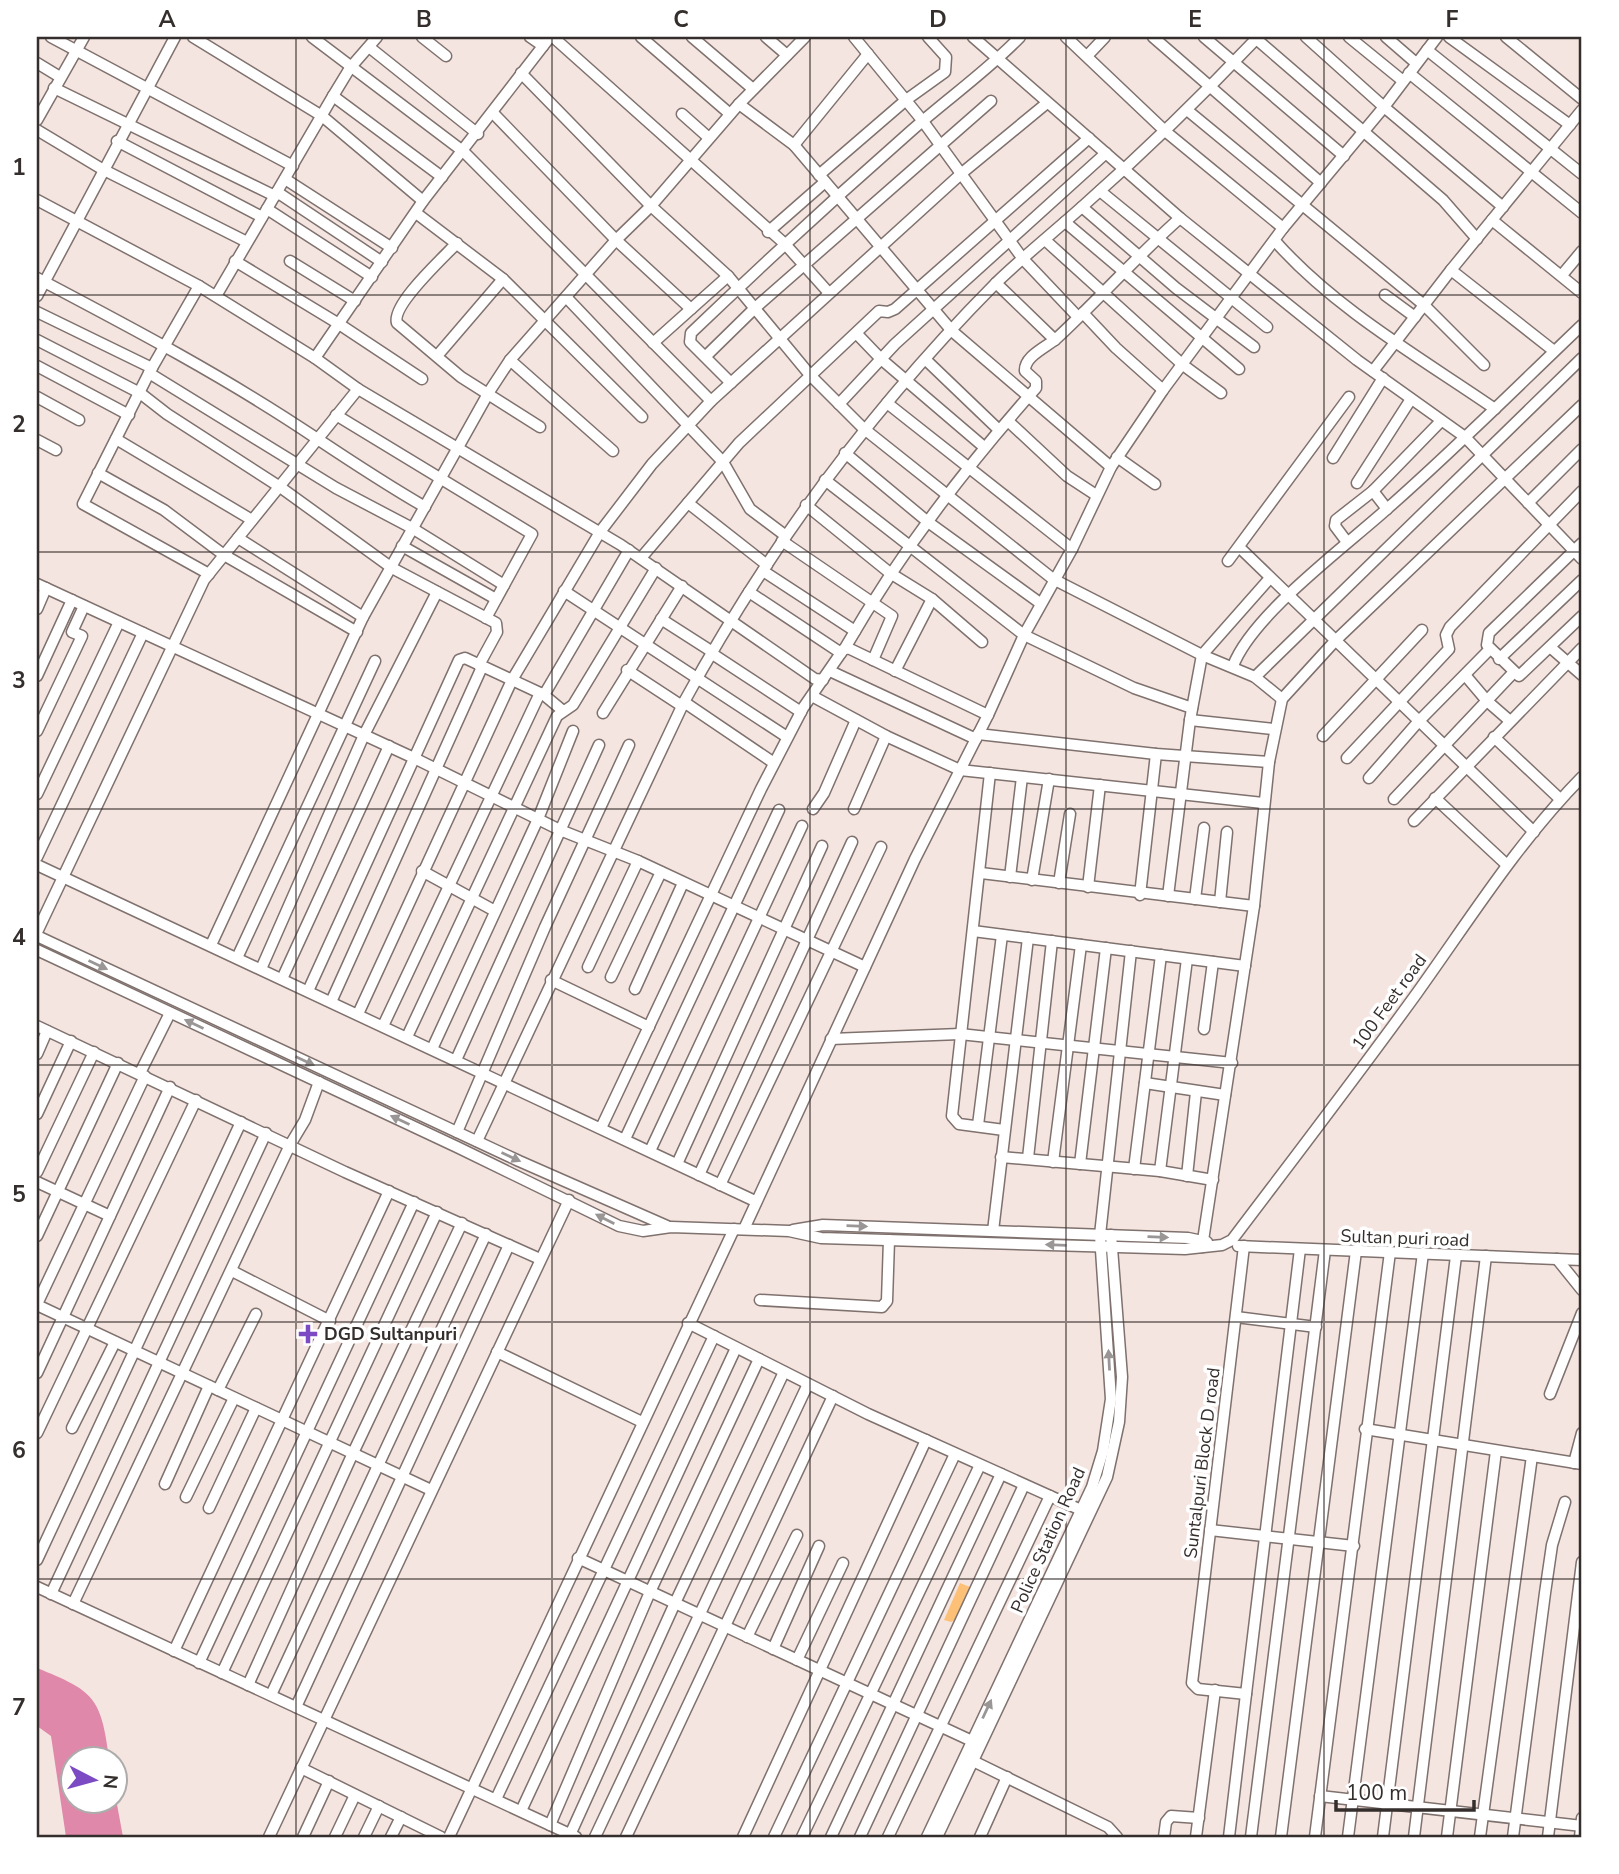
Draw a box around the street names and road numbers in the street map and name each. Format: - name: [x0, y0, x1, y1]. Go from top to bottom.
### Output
- street label: 100 Feet road: [1346, 949, 1432, 1055]
- street label: Sultan puri road: [1340, 1224, 1470, 1252]
- street label: Suntalpuri Block D road: [1178, 1366, 1226, 1560]
- street label: Police Station Road: [1005, 1463, 1091, 1617]

